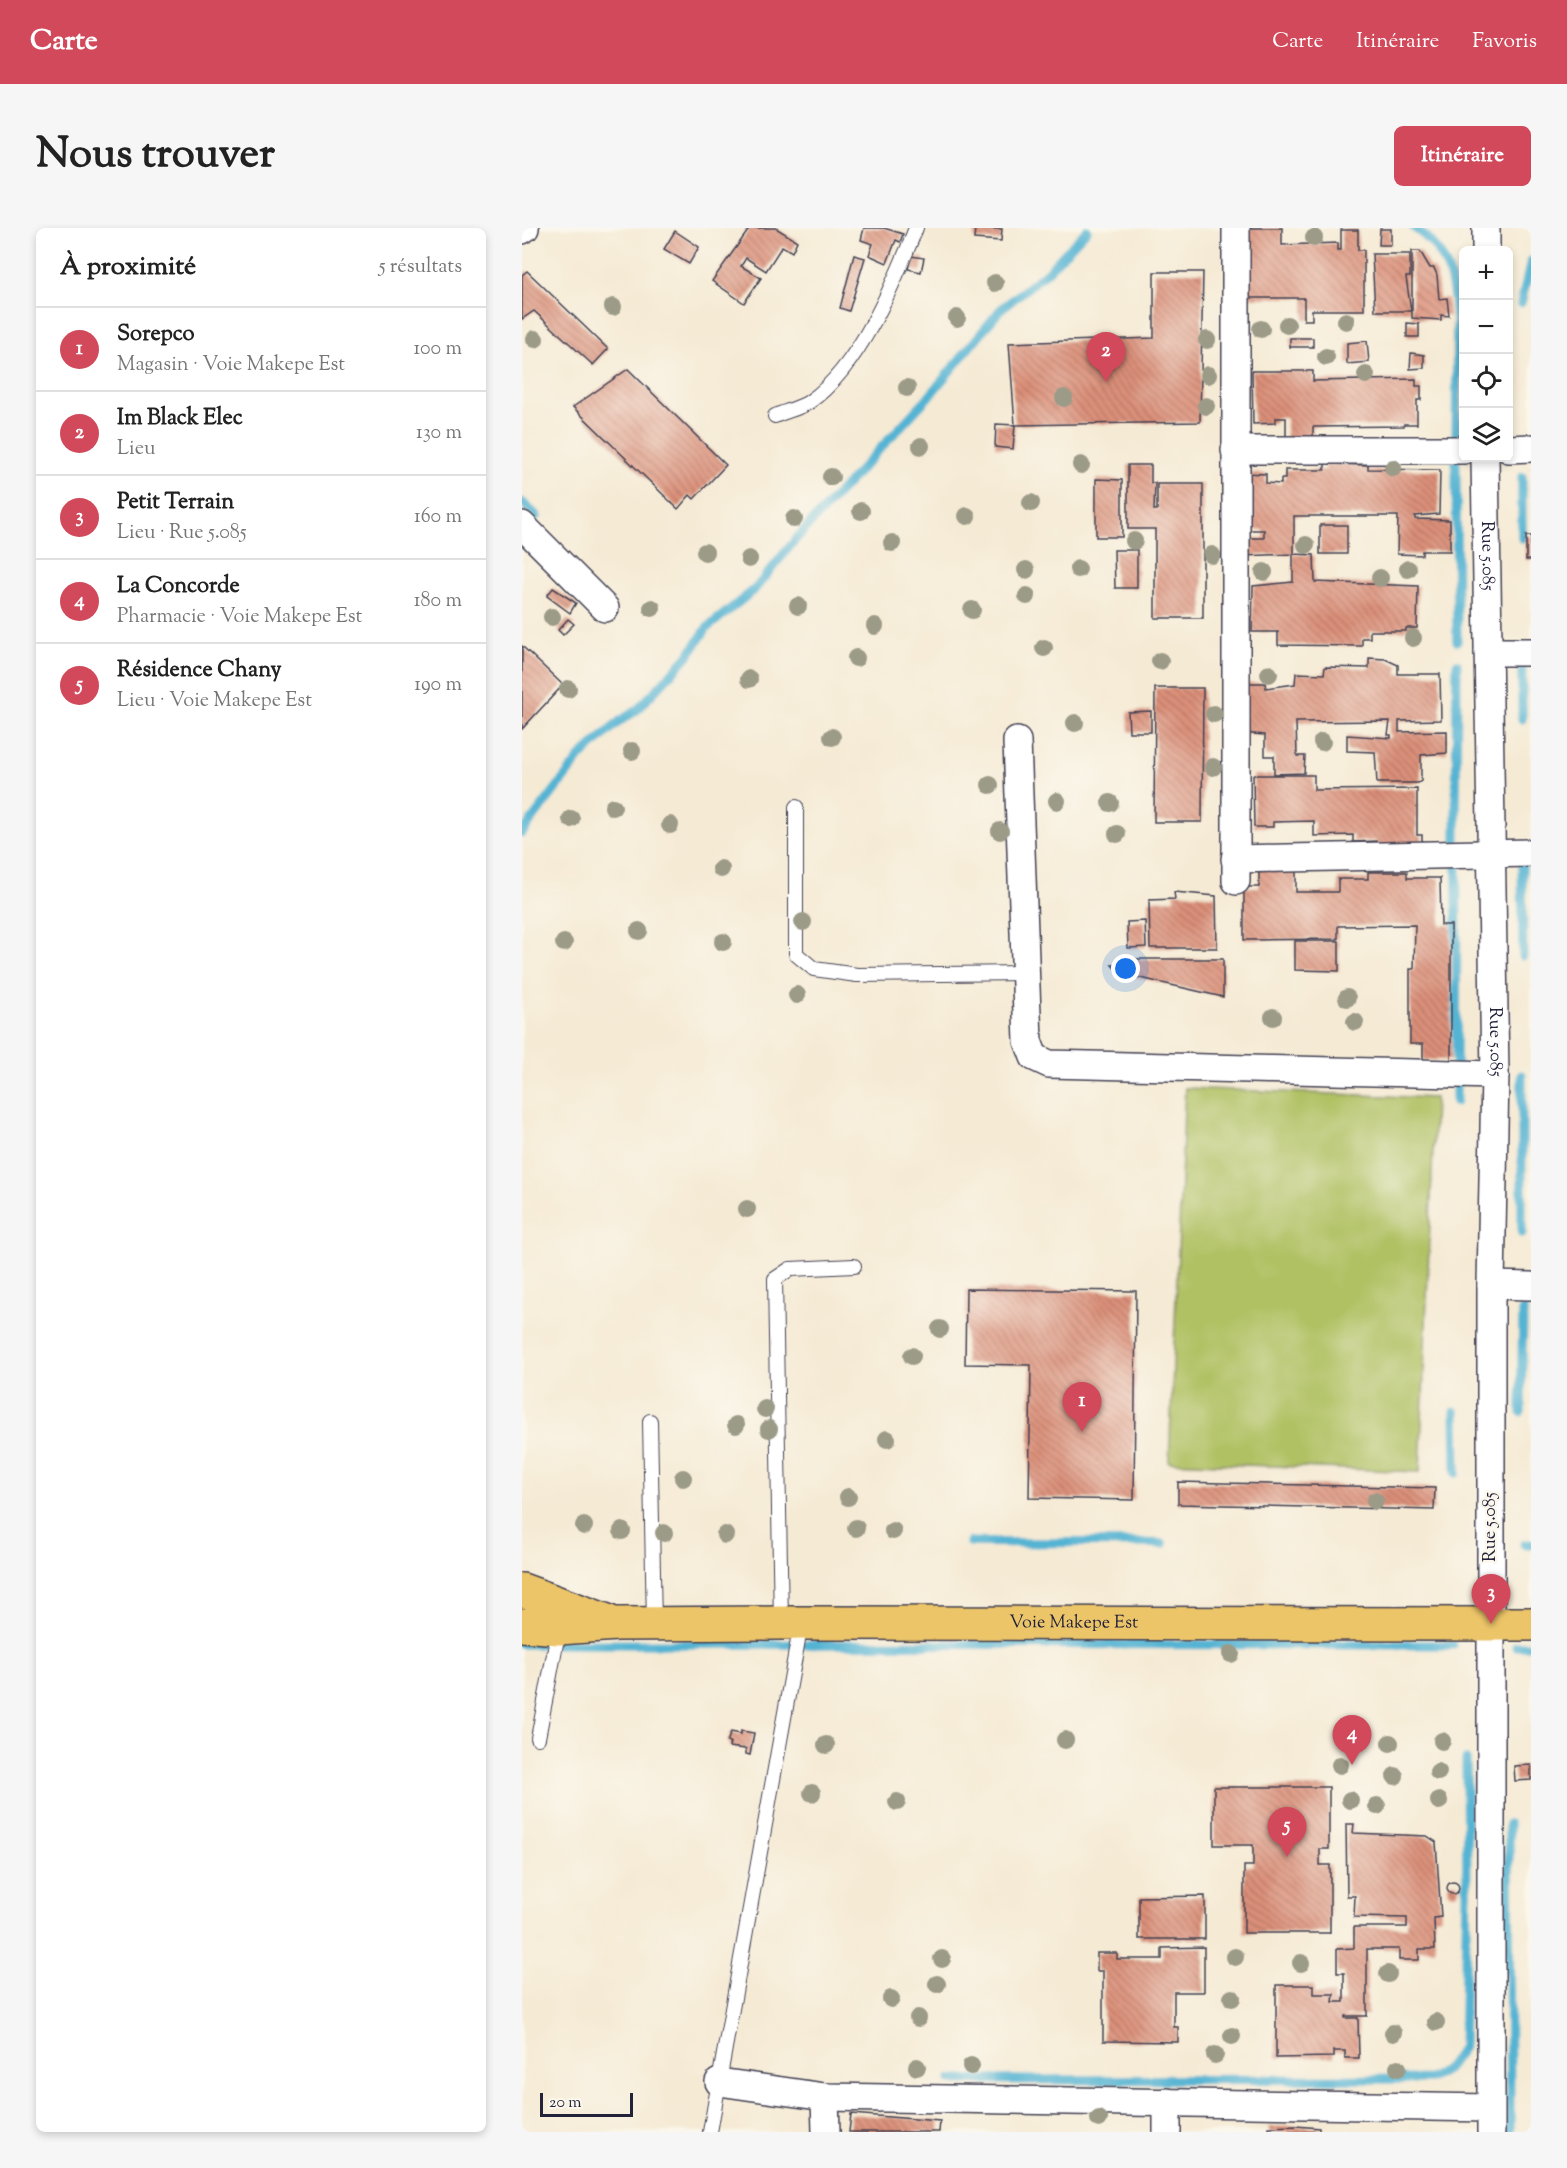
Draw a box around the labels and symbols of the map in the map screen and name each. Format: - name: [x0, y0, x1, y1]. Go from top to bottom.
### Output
- pin: 2: [1086, 332, 1126, 382]
- street label: Rue 5.085: [1473, 521, 1500, 591]
- your location: [1111, 954, 1140, 983]
- street label: Rue 5.085: [1481, 1007, 1508, 1077]
- pin: 1: [1062, 1382, 1102, 1432]
- street label: Rue 5.085: [1478, 1492, 1504, 1562]
- pin: 3: [1472, 1574, 1510, 1624]
- street label: Voie Makepe Est: [1009, 1610, 1138, 1636]
- pin: 4: [1332, 1716, 1372, 1765]
- pin: 5: [1268, 1808, 1306, 1857]
- scale bar: [540, 2090, 633, 2118]

